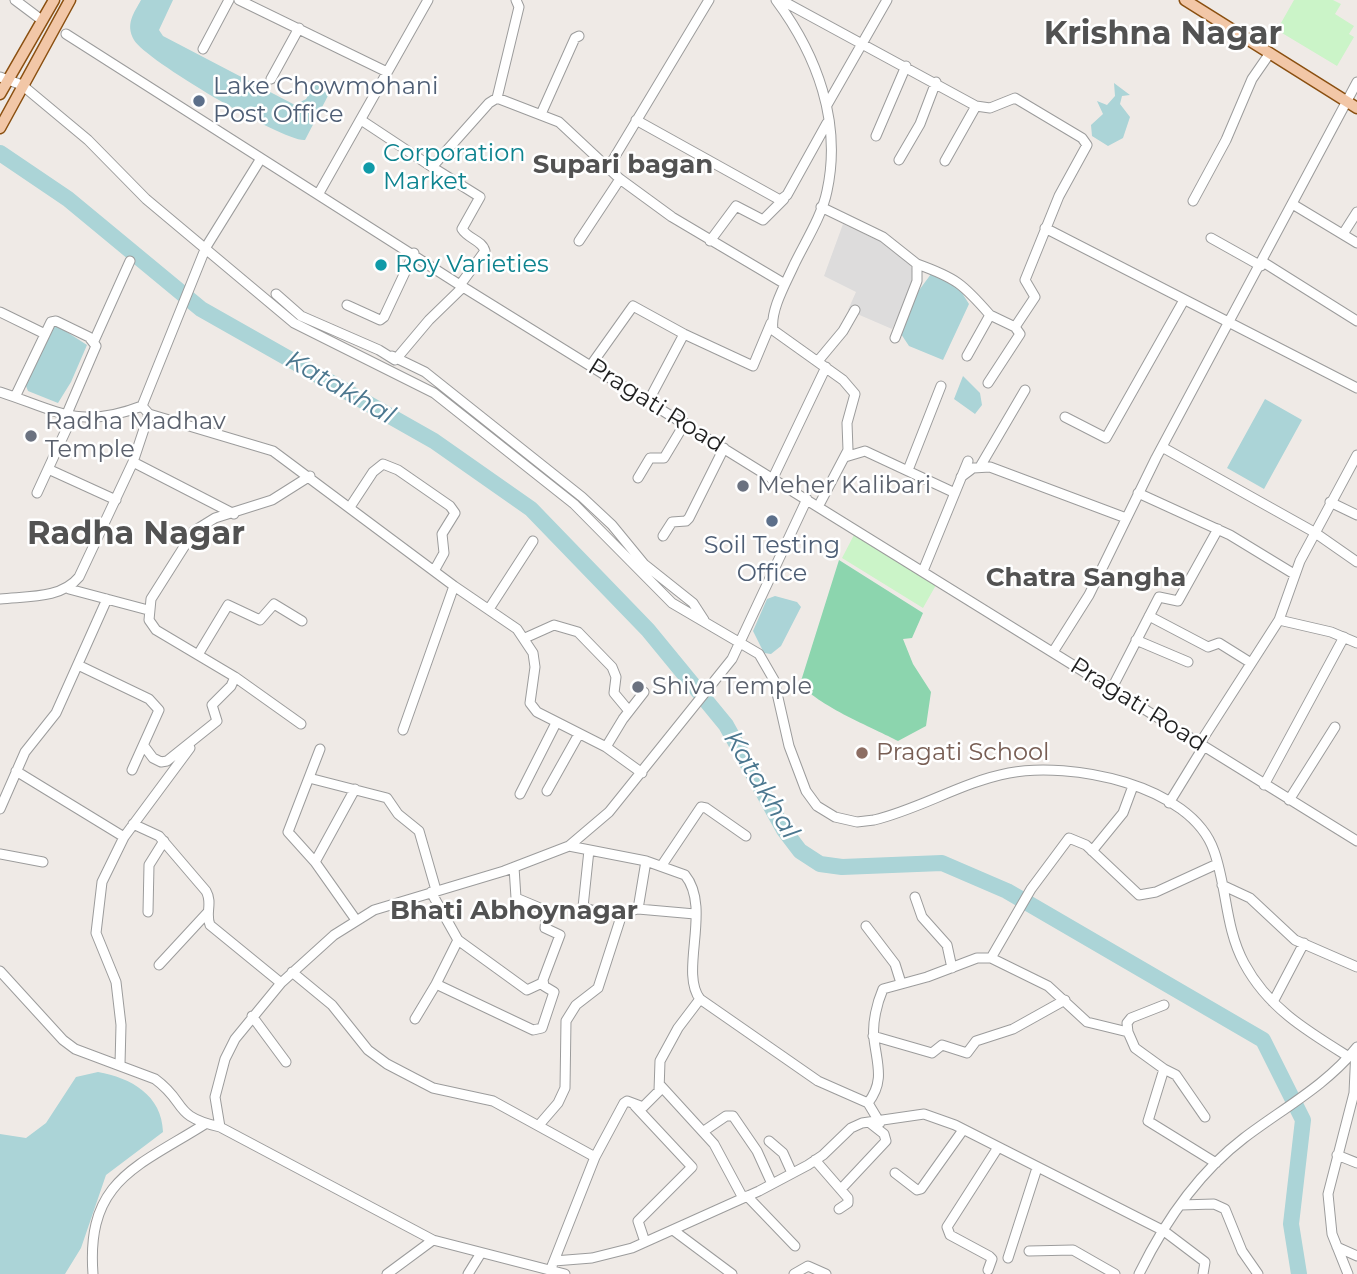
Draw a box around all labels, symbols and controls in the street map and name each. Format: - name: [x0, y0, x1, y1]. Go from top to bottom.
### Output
- district label: Krishna Nagar: [1044, 16, 1282, 54]
- place label: Lake Chowmohani Post Office: [213, 73, 439, 129]
- marker: Lake Chowmohani Post Office: [191, 93, 207, 109]
- place label: Corporation Market: [383, 140, 526, 196]
- district label: Supari bagan: [533, 149, 713, 181]
- marker: Corporation Market: [361, 160, 377, 176]
- place label: Roy Varieties: [395, 251, 549, 279]
- marker: Roy Varieties: [373, 257, 389, 273]
- water label: Katakhal: [280, 344, 400, 432]
- street label: Pragati Road: [583, 353, 729, 459]
- place label: Radha Madhav Temple: [45, 408, 226, 464]
- marker: Radha Madhav Temple: [23, 428, 39, 444]
- place label: Meher Kalibari: [757, 472, 931, 500]
- marker: Meher Kalibari: [735, 478, 751, 494]
- marker: Soil Testing Office: [764, 513, 780, 529]
- district label: Radha Nagar: [27, 516, 245, 554]
- place label: Soil Testing Office: [704, 532, 840, 588]
- district label: Chatra Sangha: [986, 562, 1186, 594]
- street label: Pragati Road: [1065, 652, 1211, 758]
- place label: Shiva Temple: [652, 673, 812, 701]
- marker: Shiva Temple: [630, 679, 646, 695]
- water label: Katakhal: [717, 725, 805, 845]
- place label: Pragati School: [876, 739, 1049, 767]
- marker: Pragati School: [854, 745, 870, 761]
- district label: Bhati Abhoynagar: [390, 895, 638, 927]

